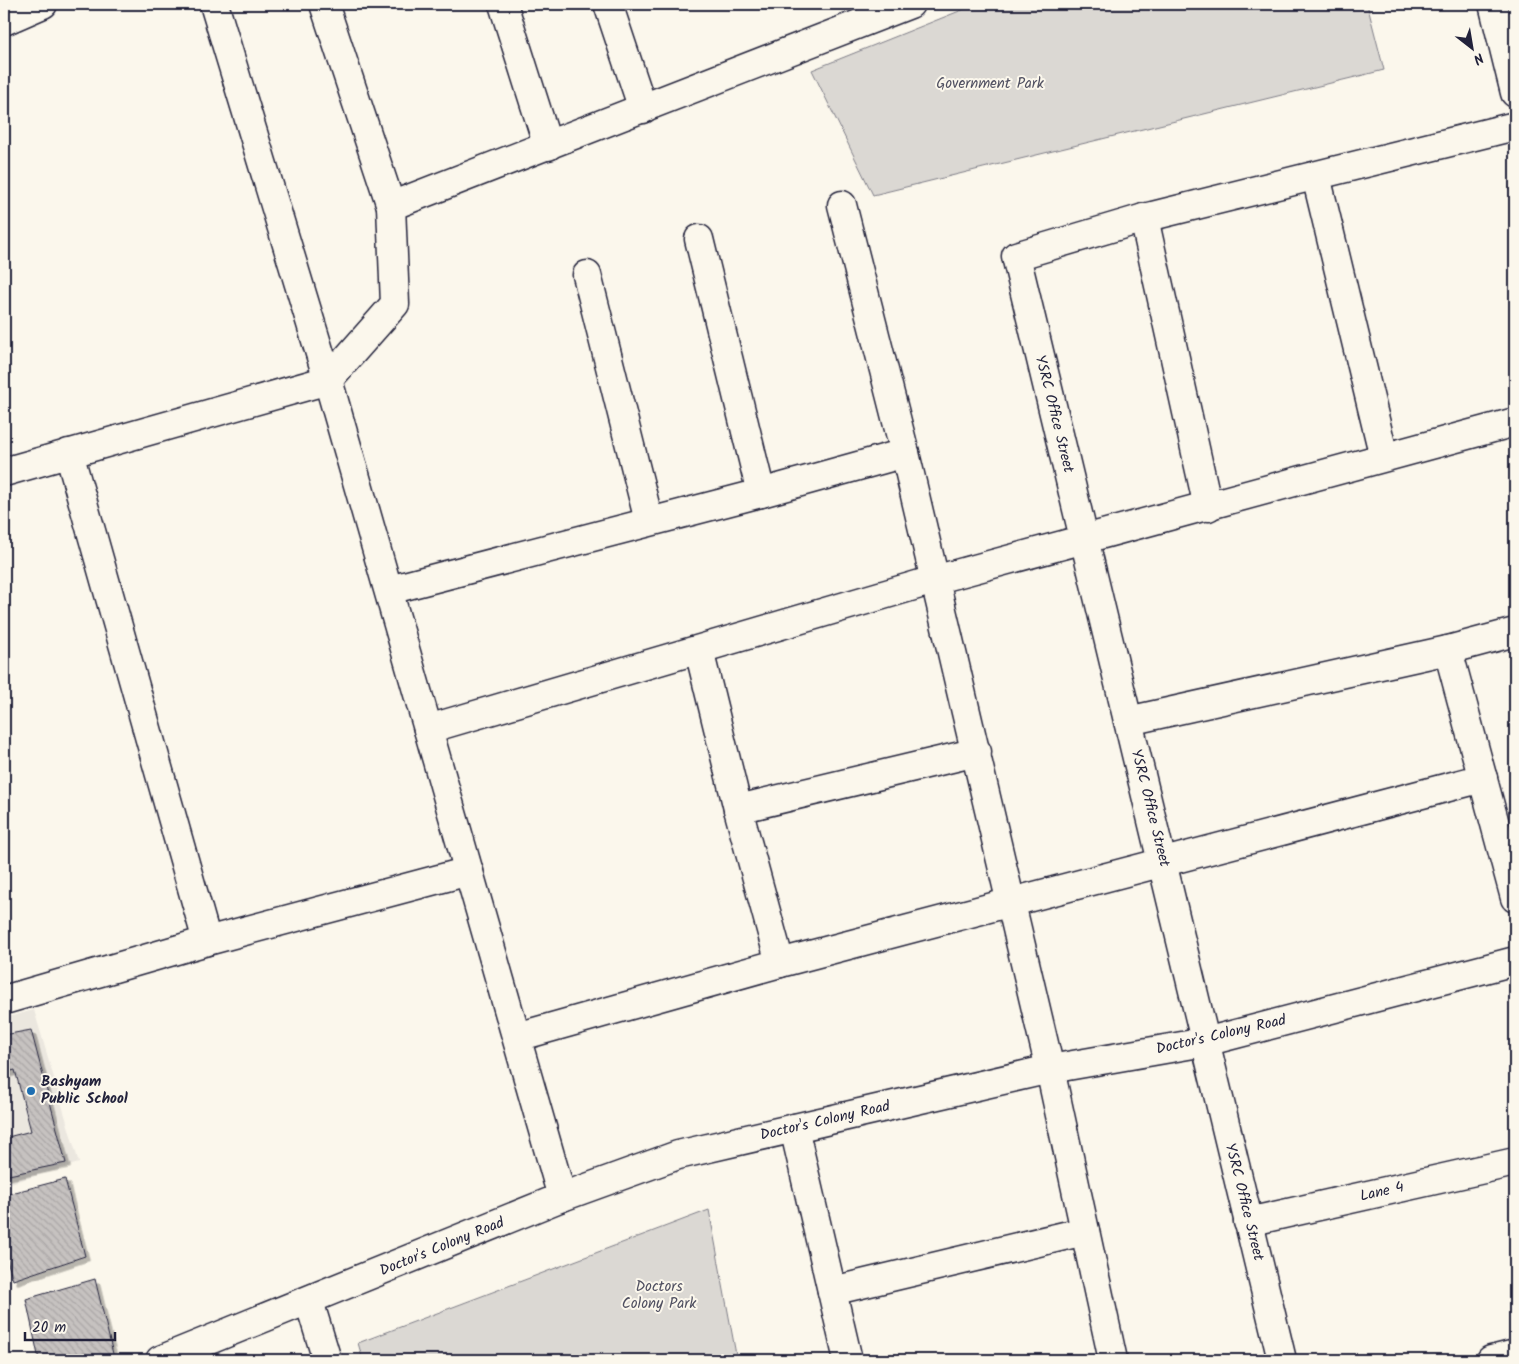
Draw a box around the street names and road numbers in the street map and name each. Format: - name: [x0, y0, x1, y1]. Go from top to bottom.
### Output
- street label: YSRC Office Street: [1028, 353, 1080, 476]
- street label: YSRC Office Street: [1124, 747, 1176, 870]
- street label: Doctor's Colony Road: [1154, 1008, 1289, 1062]
- street label: Doctor's Colony Road: [758, 1094, 893, 1148]
- street label: YSRC Office Street: [1218, 1141, 1270, 1264]
- street label: Lane 4: [1358, 1175, 1406, 1209]
- street label: Doctor's Colony Road: [376, 1211, 508, 1283]

